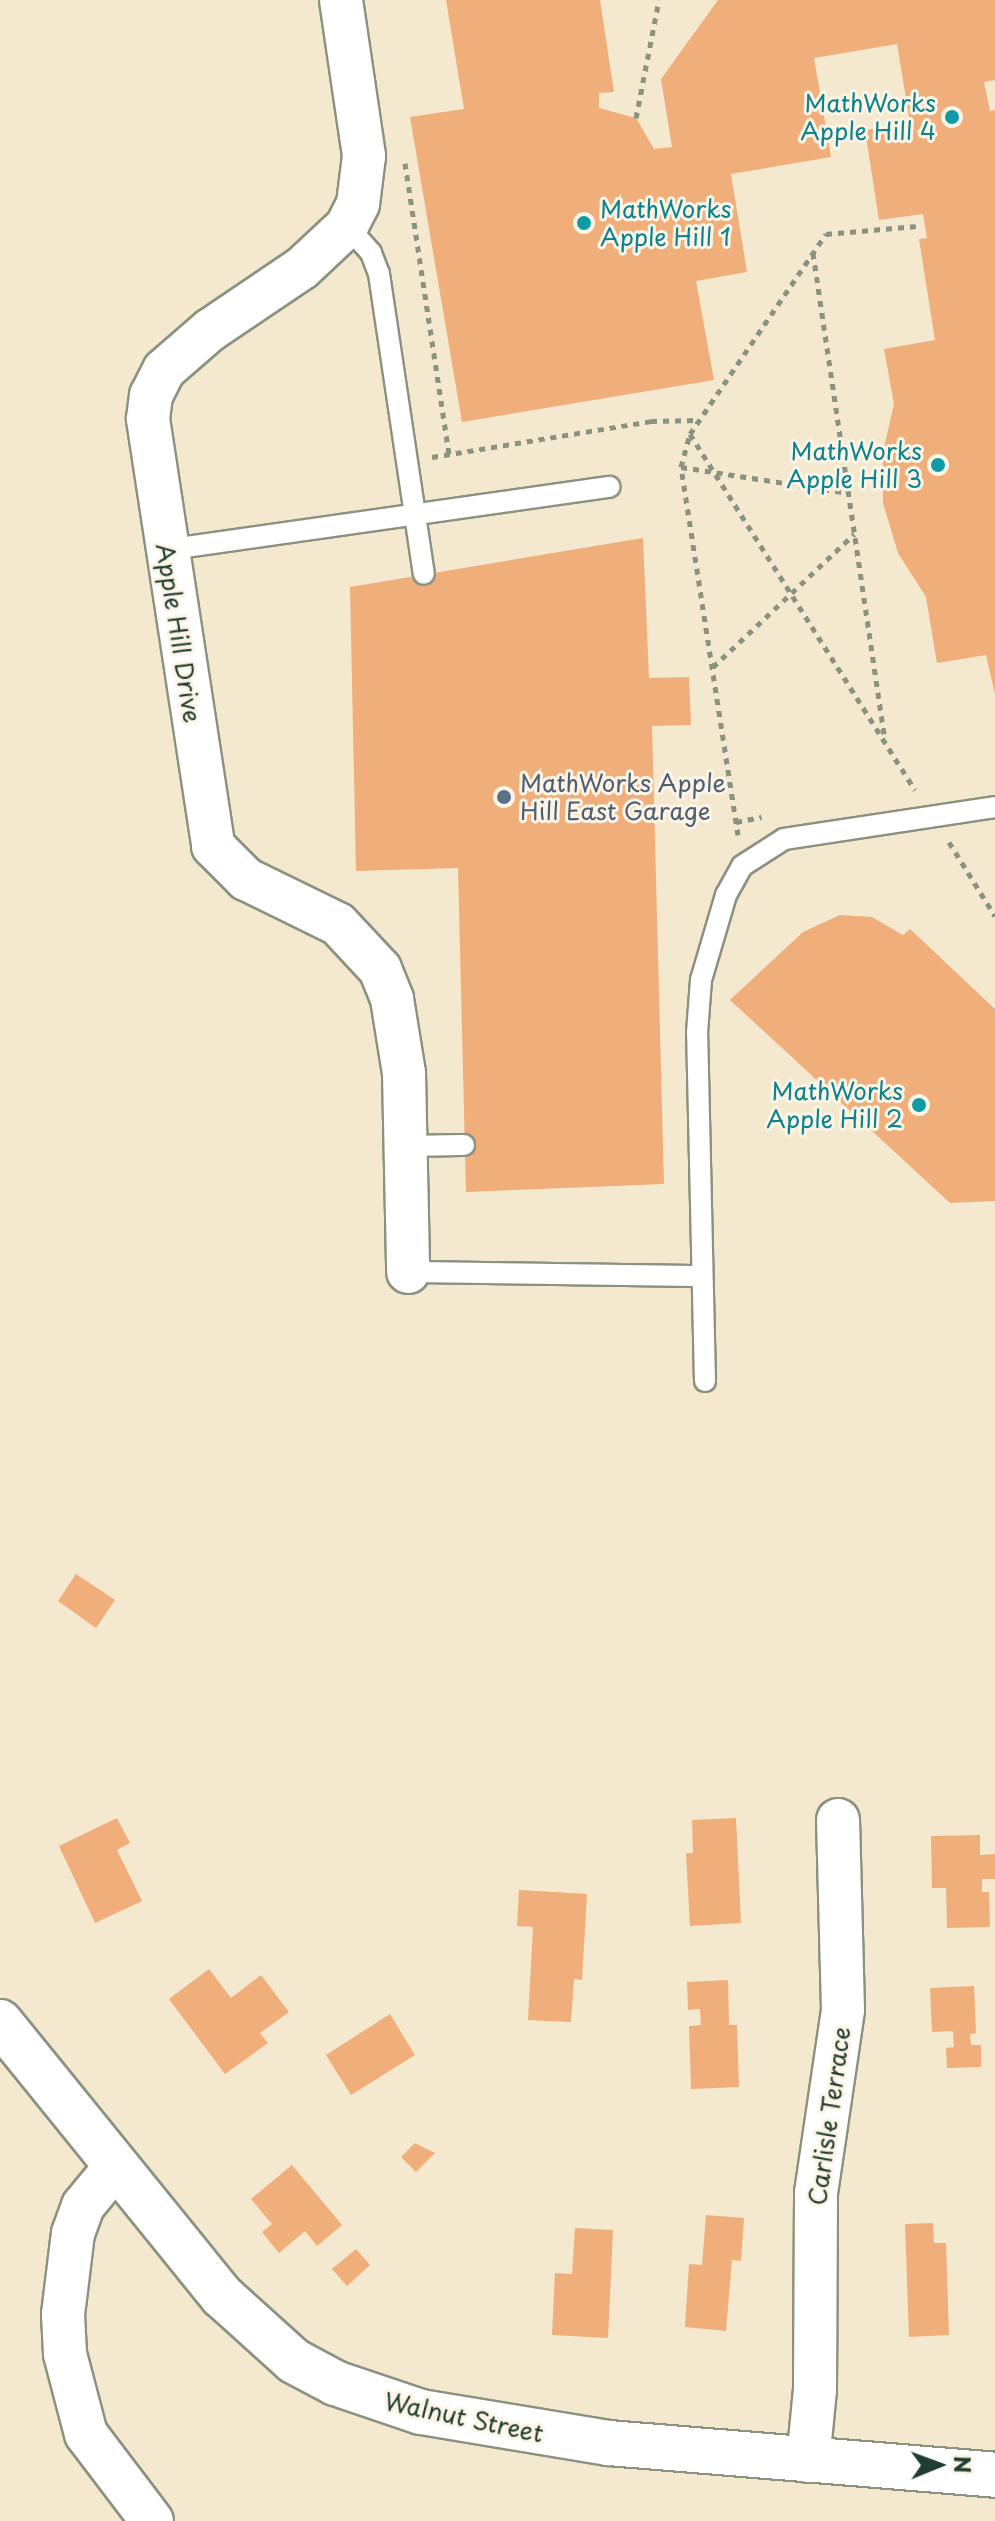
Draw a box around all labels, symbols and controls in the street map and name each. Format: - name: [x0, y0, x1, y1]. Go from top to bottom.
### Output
- place label: MathWorks Apple Hill 4: [798, 89, 936, 145]
- marker: MathWorks Apple Hill 4: [943, 108, 961, 126]
- place label: MathWorks Apple Hill 1: [600, 195, 733, 251]
- marker: MathWorks Apple Hill 1: [575, 214, 593, 232]
- place label: MathWorks Apple Hill 3: [784, 437, 922, 493]
- marker: MathWorks Apple Hill 3: [929, 456, 947, 474]
- street label: Apple Hill Drive: [150, 540, 208, 726]
- place label: MathWorks Apple Hill East Garage: [520, 769, 728, 825]
- marker: MathWorks Apple Hill East Garage: [495, 788, 513, 806]
- place label: MathWorks Apple Hill 2: [763, 1077, 903, 1133]
- marker: MathWorks Apple Hill 2: [910, 1096, 928, 1114]
- street label: Carlisle Terrace: [802, 2024, 856, 2208]
- street label: Walnut Street: [382, 2386, 546, 2448]
- north arrow: [899, 2425, 979, 2505]
- text: N: [947, 2456, 980, 2474]

